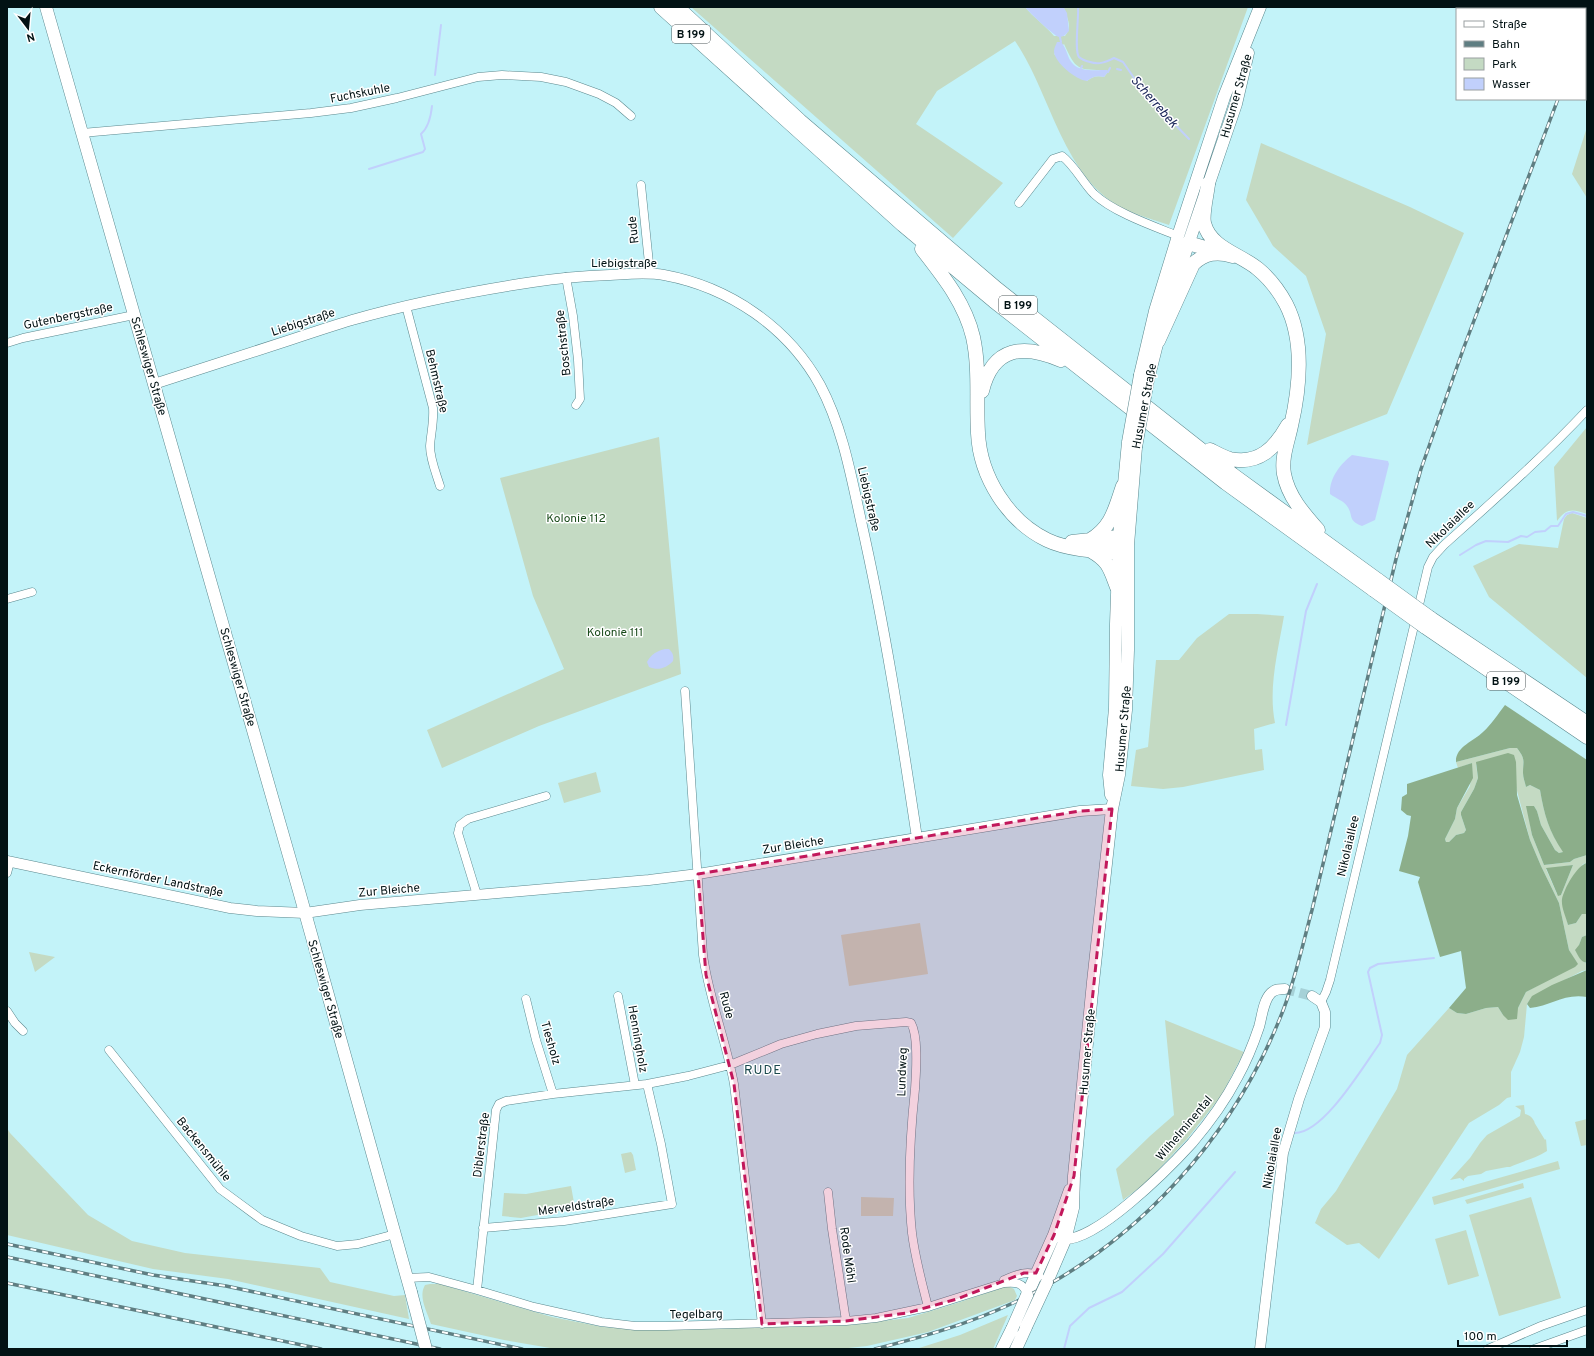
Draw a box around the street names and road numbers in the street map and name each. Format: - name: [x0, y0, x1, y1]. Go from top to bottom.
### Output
- road number: B 199: [672, 25, 710, 43]
- street label: Husumer Straße: [1217, 52, 1257, 140]
- street label: Fuchskuhle: [329, 80, 392, 108]
- street label: Rude: [625, 215, 643, 245]
- street label: Liebigstraße: [591, 256, 657, 272]
- road number: B 199: [999, 296, 1037, 314]
- street label: Gutenbergstraße: [22, 300, 114, 334]
- street label: Liebigstraße: [269, 305, 337, 341]
- street label: Boschstraße: [553, 309, 575, 377]
- street label: Schleswiger Straße: [126, 315, 170, 418]
- street label: Behmstraße: [421, 348, 451, 415]
- street label: Husumer Straße: [1129, 362, 1161, 450]
- street label: Liebigstraße: [853, 465, 883, 533]
- street label: Nikolaiallee: [1423, 497, 1479, 552]
- street label: Schleswiger Straße: [215, 626, 259, 729]
- road number: B 199: [1487, 672, 1525, 690]
- street label: Husumer Straße: [1112, 685, 1136, 773]
- street label: Nikolaiallee: [1334, 814, 1364, 878]
- street label: Zur Bleiche: [761, 833, 825, 859]
- street label: Eckernförder Landstraße: [91, 858, 224, 902]
- street label: Zur Bleiche: [358, 880, 421, 902]
- street label: Schleswiger Straße: [303, 938, 347, 1041]
- street label: Rude: [715, 990, 737, 1021]
- street label: Henningholz: [623, 1004, 651, 1074]
- street label: Husumer Straße: [1076, 1008, 1100, 1096]
- street label: Tiesholz: [536, 1020, 564, 1067]
- street label: Lundweg: [894, 1047, 912, 1097]
- street label: Wilhelminental: [1153, 1093, 1217, 1164]
- street label: Diblerstraße: [470, 1112, 494, 1179]
- street label: Backensmühle: [172, 1114, 234, 1185]
- street label: Nikolaiallee: [1260, 1126, 1286, 1190]
- street label: Merveldstraße: [537, 1194, 615, 1220]
- street label: Rode Möhl: [835, 1226, 859, 1284]
- street label: Tegelbarg: [669, 1307, 723, 1323]

